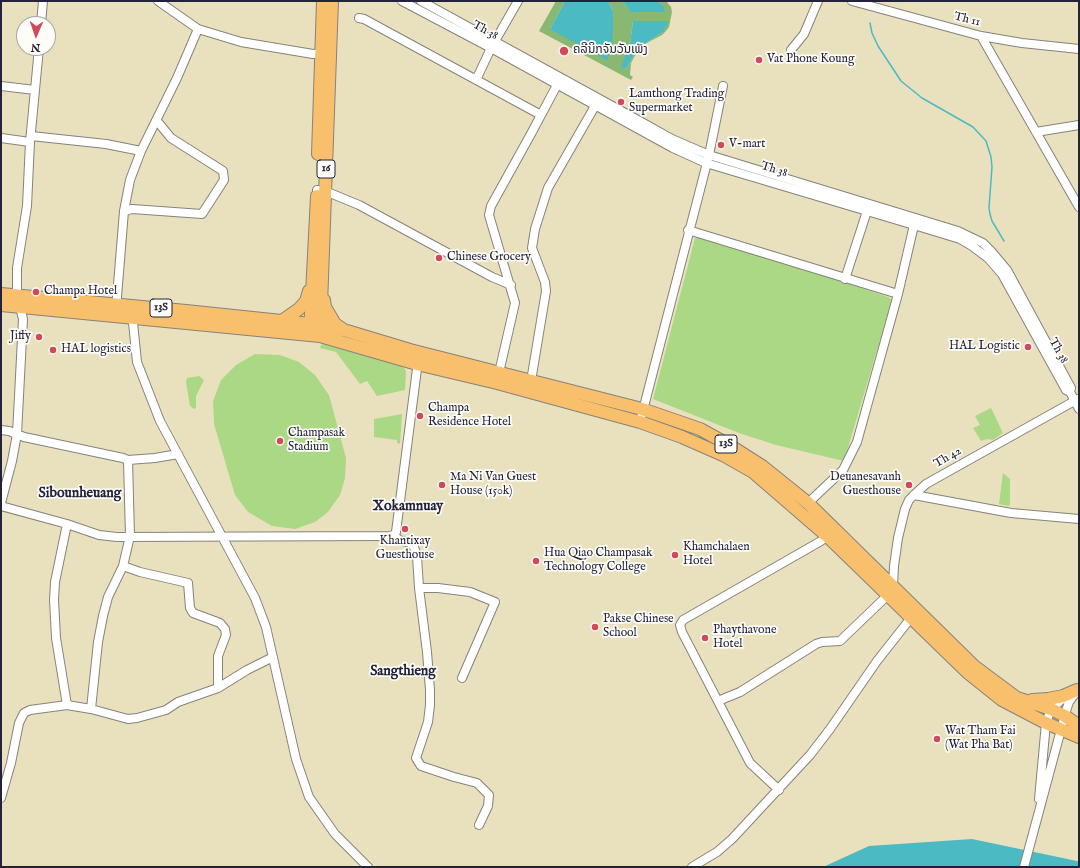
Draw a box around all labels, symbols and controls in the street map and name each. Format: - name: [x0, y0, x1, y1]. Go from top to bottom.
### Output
- street label: Th 11: [952, 10, 982, 30]
- north arrow: [16, 16, 56, 56]
- street label: Th 38: [470, 18, 500, 44]
- text: N: [31, 40, 41, 54]
- place label: ຄລີນິກຈັນວັນເພັງ: [573, 44, 648, 58]
- marker: ຄລີນິກຈັນວັນເພັງ: [558, 45, 570, 57]
- place label: Vat Phone Koung: [767, 53, 854, 67]
- marker: Vat Phone Koung: [754, 55, 764, 65]
- place label: Lamthong Trading Supermarket: [629, 88, 724, 116]
- marker: Lamthong Trading Supermarket: [616, 97, 626, 107]
- place label: V-mart: [729, 138, 765, 152]
- marker: V-mart: [716, 140, 726, 150]
- street label: Th 38: [759, 159, 789, 181]
- road number: 16: [317, 160, 335, 178]
- place label: Chinese Grocery: [447, 251, 531, 265]
- marker: Chinese Grocery: [434, 253, 444, 263]
- place label: Champa Hotel: [44, 285, 117, 299]
- marker: Champa Hotel: [31, 287, 41, 297]
- road number: 13S: [150, 299, 172, 317]
- place label: Jiffy: [10, 330, 31, 344]
- marker: Jiffy: [34, 332, 44, 342]
- street label: Th 38: [1045, 336, 1071, 366]
- place label: HAL Logistic: [949, 340, 1020, 354]
- marker: HAL Logistic: [1023, 342, 1033, 352]
- place label: HAL logistics: [61, 343, 131, 357]
- marker: HAL logistics: [48, 345, 58, 355]
- place label: Champa Residence Hotel: [428, 402, 511, 430]
- marker: Champa Residence Hotel: [415, 411, 425, 421]
- place label: Champasak Stadium: [288, 427, 345, 455]
- road number: 13S: [715, 435, 737, 453]
- marker: Champasak Stadium: [275, 436, 285, 446]
- street label: Th 42: [932, 444, 964, 472]
- place label: Ma Ni Van Guest House (150k): [450, 471, 536, 499]
- place label: Deuanesavanh Guesthouse: [830, 471, 901, 499]
- marker: Ma Ni Van Guest House (150k): [437, 480, 447, 490]
- marker: Deuanesavanh Guesthouse: [904, 480, 914, 490]
- district label: Sibounheuang: [39, 486, 121, 502]
- district label: Xokamnuay: [373, 499, 443, 515]
- marker: Khantixay Guesthouse: [400, 524, 410, 534]
- place label: Khantixay Guesthouse: [376, 535, 434, 563]
- place label: Khamchalaen Hotel: [683, 541, 750, 569]
- place label: Hua Qiao Champasak Technology College: [544, 547, 652, 575]
- marker: Khamchalaen Hotel: [670, 550, 680, 560]
- marker: Hua Qiao Champasak Technology College: [531, 556, 541, 566]
- place label: Pakse Chinese School: [603, 613, 674, 641]
- marker: Pakse Chinese School: [590, 622, 600, 632]
- place label: Phaythavone Hotel: [713, 624, 776, 652]
- marker: Phaythavone Hotel: [700, 633, 710, 643]
- district label: Sangthieng: [370, 664, 436, 680]
- place label: Wat Tham Fai (Wat Pha Bat): [945, 725, 1016, 753]
- marker: Wat Tham Fai (Wat Pha Bat): [932, 734, 942, 744]

